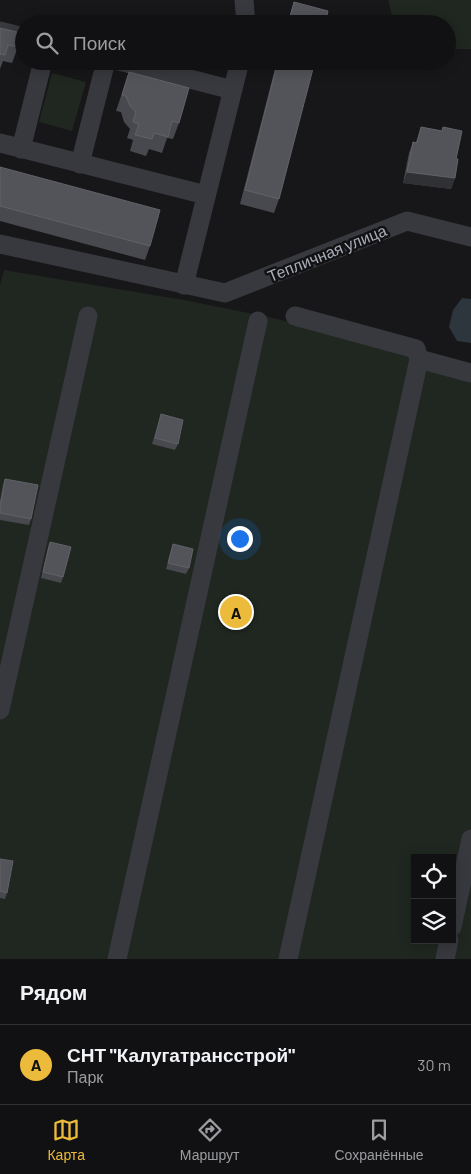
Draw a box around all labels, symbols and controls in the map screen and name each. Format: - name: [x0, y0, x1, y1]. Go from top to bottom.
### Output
- search box: [15, 15, 456, 70]
- icon: search: [33, 29, 61, 57]
- text: Поиск: [73, 31, 126, 54]
- street label: Тепличная улица: [265, 220, 389, 285]
- your location: [227, 526, 253, 552]
- pin: A: [220, 593, 252, 631]
- map controls: [411, 854, 456, 944]
- button: locate: [411, 854, 456, 899]
- button: layers: [411, 899, 456, 944]
- text: Рядом: [20, 979, 87, 1004]
- text: СНТ "Калугатрансстрой": [67, 1043, 295, 1066]
- text: A: [31, 1055, 41, 1074]
- text: 30 m: [417, 1055, 451, 1074]
- text: Парк: [67, 1067, 103, 1086]
- tab: Карта: [47, 1116, 85, 1163]
- tab: Маршрут: [180, 1116, 240, 1163]
- tab: Сохранённые: [334, 1116, 424, 1163]

